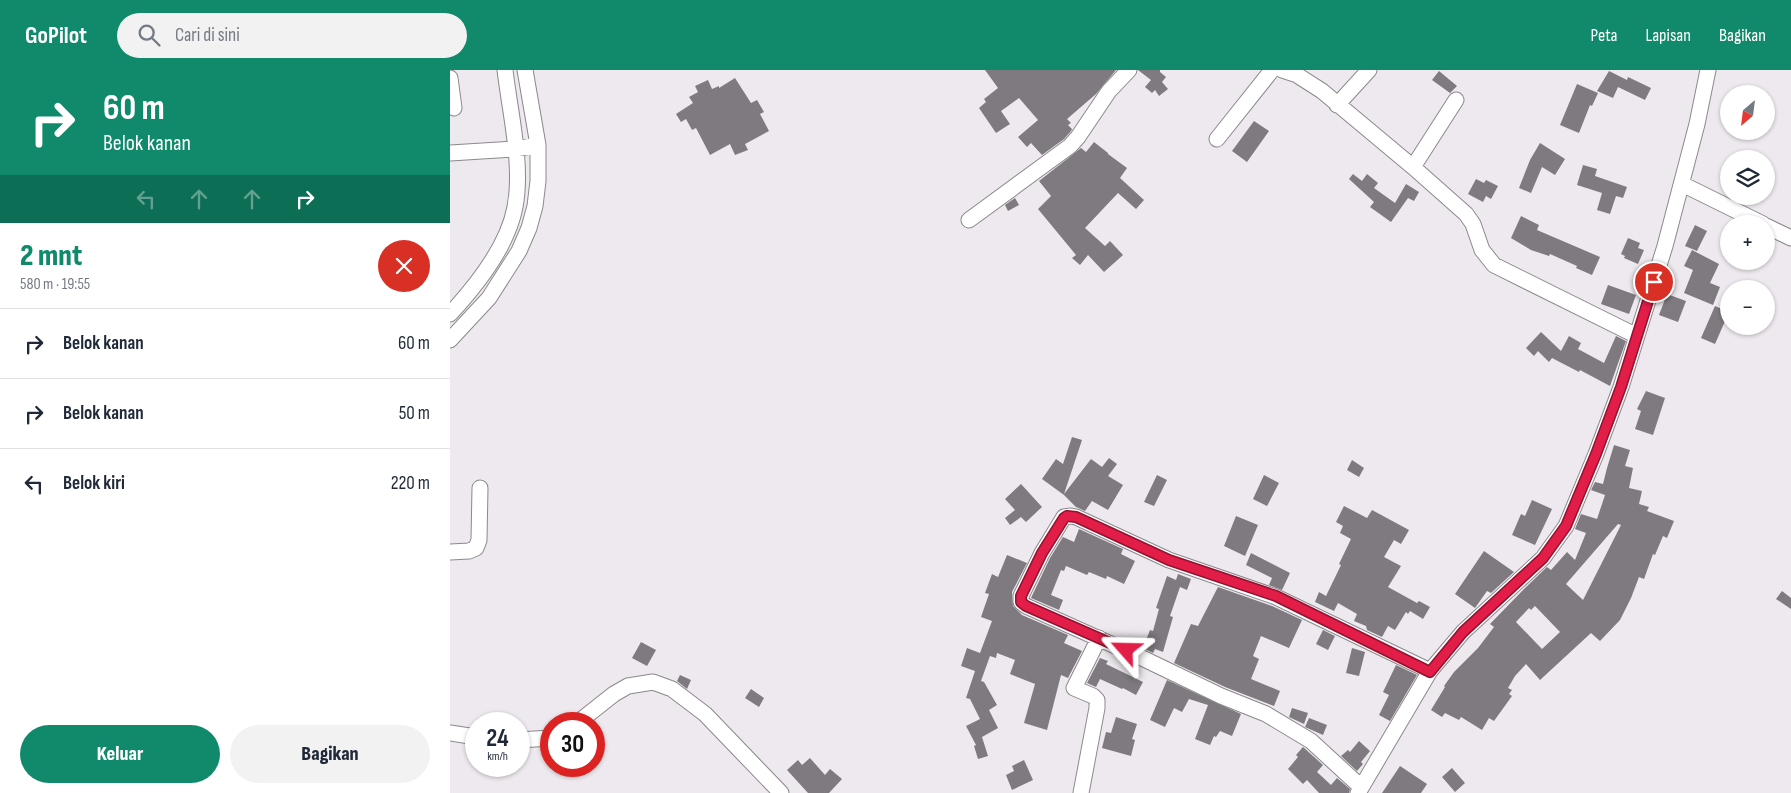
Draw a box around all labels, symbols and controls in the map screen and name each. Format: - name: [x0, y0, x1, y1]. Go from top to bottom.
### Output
- search box: [117, 13, 467, 58]
- text: GoPilot: [25, 21, 87, 50]
- icon: search: [135, 21, 163, 49]
- text: Cari di sini: [175, 24, 240, 47]
- text: Peta: [1590, 25, 1618, 46]
- text: Lapisan: [1646, 25, 1691, 46]
- text: Bagikan: [1719, 25, 1766, 46]
- north arrow: [1720, 85, 1775, 140]
- map controls: [1720, 85, 1775, 335]
- text: 60 m: [103, 87, 165, 130]
- icon: right: [20, 90, 85, 155]
- text: Belok kanan: [103, 130, 191, 157]
- button: layers: [1720, 150, 1775, 205]
- icon: left: [132, 185, 160, 213]
- icon: ahead: [185, 185, 213, 213]
- icon: ahead: [238, 185, 266, 213]
- icon: right: [291, 185, 319, 213]
- button: +: [1720, 215, 1775, 270]
- text: 2 mnt: [20, 238, 82, 274]
- button: close: [378, 240, 430, 292]
- pin: [1633, 261, 1675, 303]
- icon: arrive: [1640, 268, 1668, 296]
- text: 580 m · 19:55: [20, 275, 90, 294]
- button: −: [1720, 280, 1775, 335]
- icon: right: [20, 330, 48, 358]
- text: Belok kanan: [63, 332, 144, 355]
- text: 60 m: [398, 332, 430, 355]
- icon: right: [20, 400, 48, 428]
- text: Belok kanan: [63, 402, 144, 425]
- text: 50 m: [399, 402, 430, 425]
- icon: left: [20, 470, 48, 498]
- text: Belok kiri: [63, 472, 125, 495]
- text: 220 m: [391, 472, 430, 495]
- position arrow: [1099, 623, 1151, 675]
- speed limit sign: 30: [540, 712, 605, 777]
- text: 24: [486, 723, 509, 754]
- button: Keluar: [20, 725, 220, 783]
- button: Bagikan: [230, 725, 430, 783]
- text: km/h: [487, 749, 508, 764]

